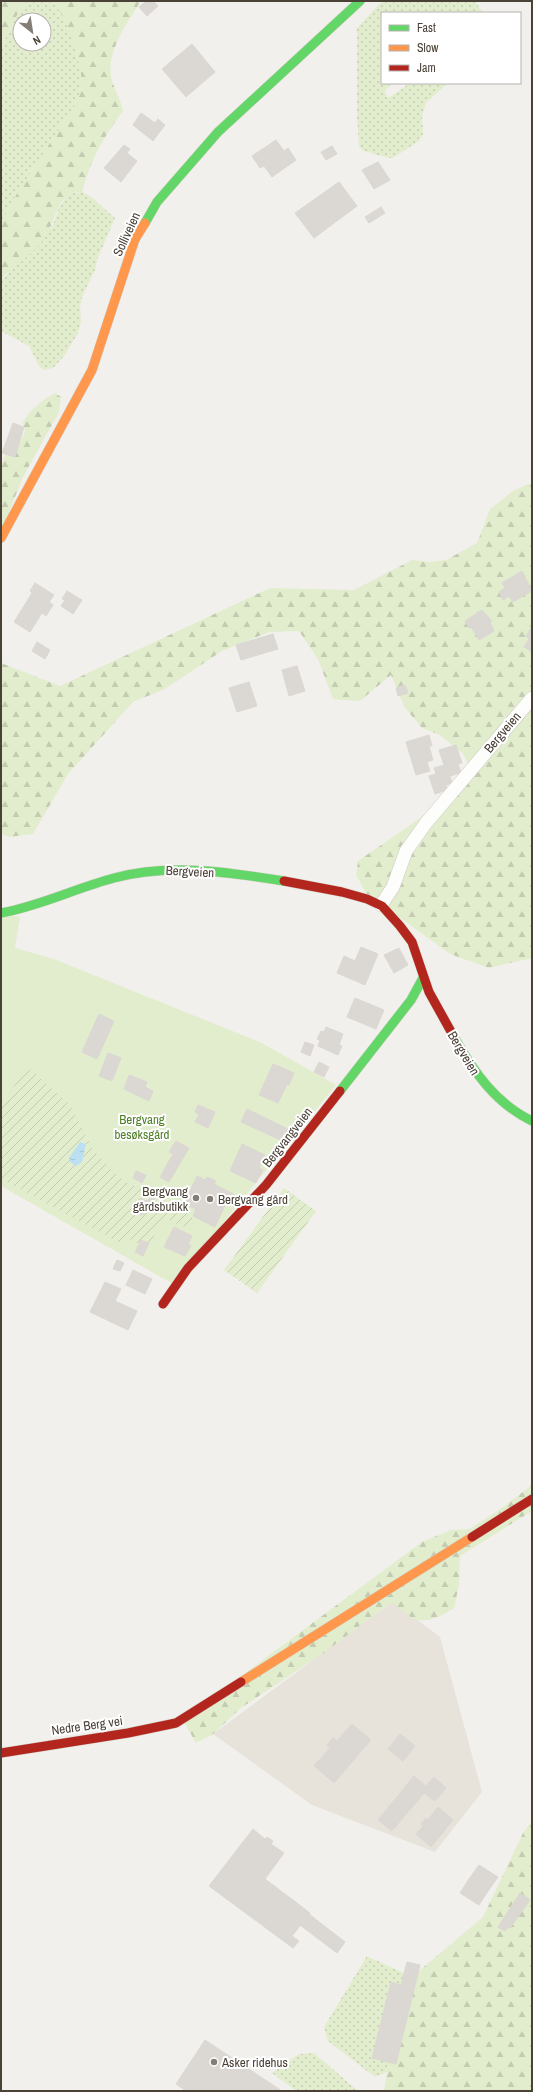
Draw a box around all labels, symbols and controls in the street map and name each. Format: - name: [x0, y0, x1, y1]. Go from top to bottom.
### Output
- north arrow: [12, 12, 52, 52]
- legend: [381, 12, 521, 84]
- text: Fast: [417, 20, 436, 36]
- text: N: [31, 33, 43, 48]
- text: Slow: [417, 40, 439, 56]
- text: Jam: [417, 60, 436, 76]
- street label: Solliveien: [109, 209, 144, 259]
- street label: Bergveien: [480, 708, 525, 756]
- street label: Bergveien: [165, 862, 215, 881]
- street label: Bergveien: [444, 1028, 483, 1079]
- street label: Bergvangveien: [259, 1104, 316, 1171]
- park label: Bergvang besøksgård: [114, 1111, 170, 1143]
- place label: Bergvang gårdsbutikk: [133, 1183, 189, 1215]
- place label: Bergvang gård: [218, 1191, 288, 1208]
- marker: Bergvang gårdsbutikk: [191, 1193, 201, 1203]
- marker: Bergvang gård: [205, 1194, 215, 1204]
- street label: Nedre Berg vei: [50, 1712, 124, 1739]
- place label: Asker ridehus: [221, 2054, 288, 2071]
- marker: Asker ridehus: [209, 2057, 219, 2067]

